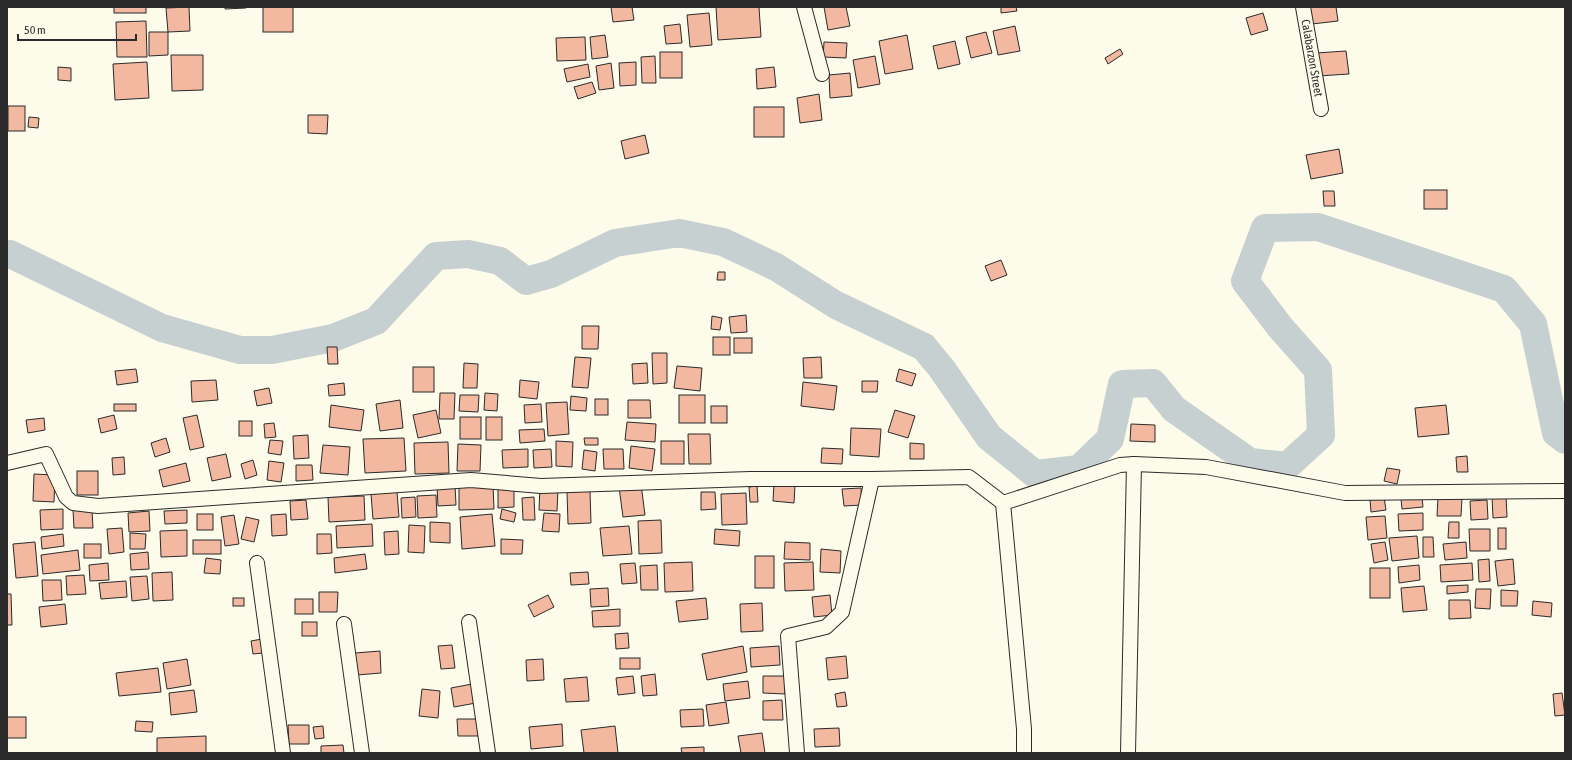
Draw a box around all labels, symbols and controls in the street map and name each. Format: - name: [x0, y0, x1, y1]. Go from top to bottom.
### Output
- scale bar: [18, 16, 136, 42]
- street label: Calabarzon Street: [1298, 18, 1326, 98]
- text: 50 m: [24, 23, 46, 37]

